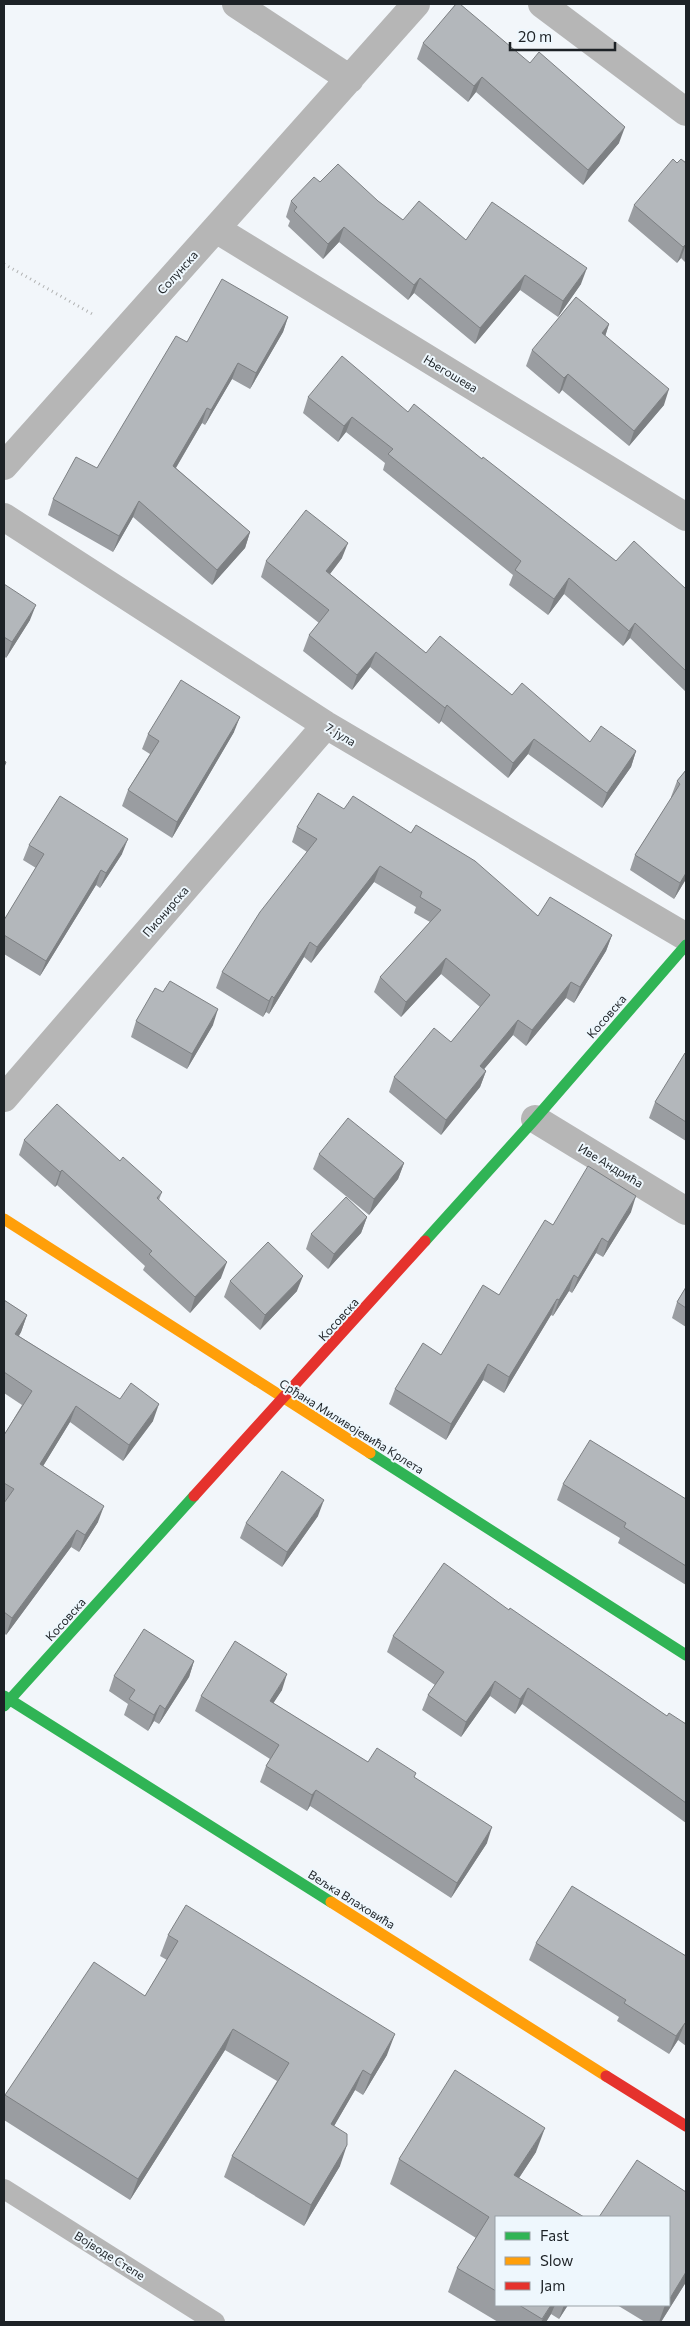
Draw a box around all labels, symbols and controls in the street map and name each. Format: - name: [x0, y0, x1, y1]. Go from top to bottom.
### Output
- scale bar: [510, 20, 615, 52]
- text: 20 m: [518, 27, 552, 45]
- street label: Солунска: [154, 247, 200, 297]
- street label: Његошева: [421, 351, 481, 395]
- street label: 7. јула: [323, 720, 359, 748]
- street label: Пионирска: [139, 883, 191, 939]
- street label: Косовска: [583, 991, 629, 1041]
- street label: Иве Андрића: [576, 1140, 646, 1190]
- street label: Косовска: [315, 1295, 361, 1343]
- street label: Срђана Миливојевића Крлета: [277, 1376, 427, 1476]
- street label: Косовска: [42, 1595, 88, 1643]
- street label: Вељка Влаховића: [306, 1867, 398, 1931]
- legend: [495, 2216, 670, 2306]
- text: Fast: [540, 2226, 569, 2244]
- street label: Војводе Степе: [72, 2228, 148, 2282]
- text: Slow: [540, 2251, 573, 2269]
- text: Jam: [540, 2276, 565, 2294]

